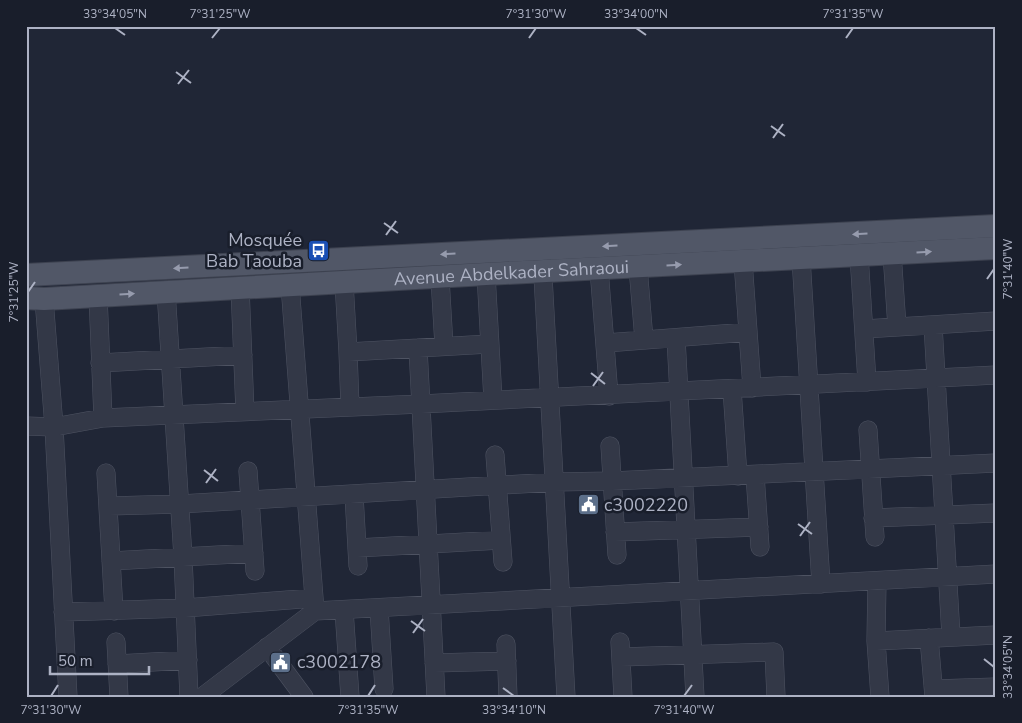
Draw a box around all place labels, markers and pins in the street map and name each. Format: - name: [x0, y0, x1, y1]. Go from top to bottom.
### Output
- place label: Mosquée Bab Taouba: [206, 228, 302, 273]
- bus stop icon: Mosquée Bab Taouba: [306, 238, 330, 262]
- public building icon: c3002220: [576, 493, 600, 517]
- place label: c3002220: [604, 493, 688, 517]
- public building icon: c3002178: [269, 650, 293, 674]
- place label: c3002178: [297, 650, 381, 674]

